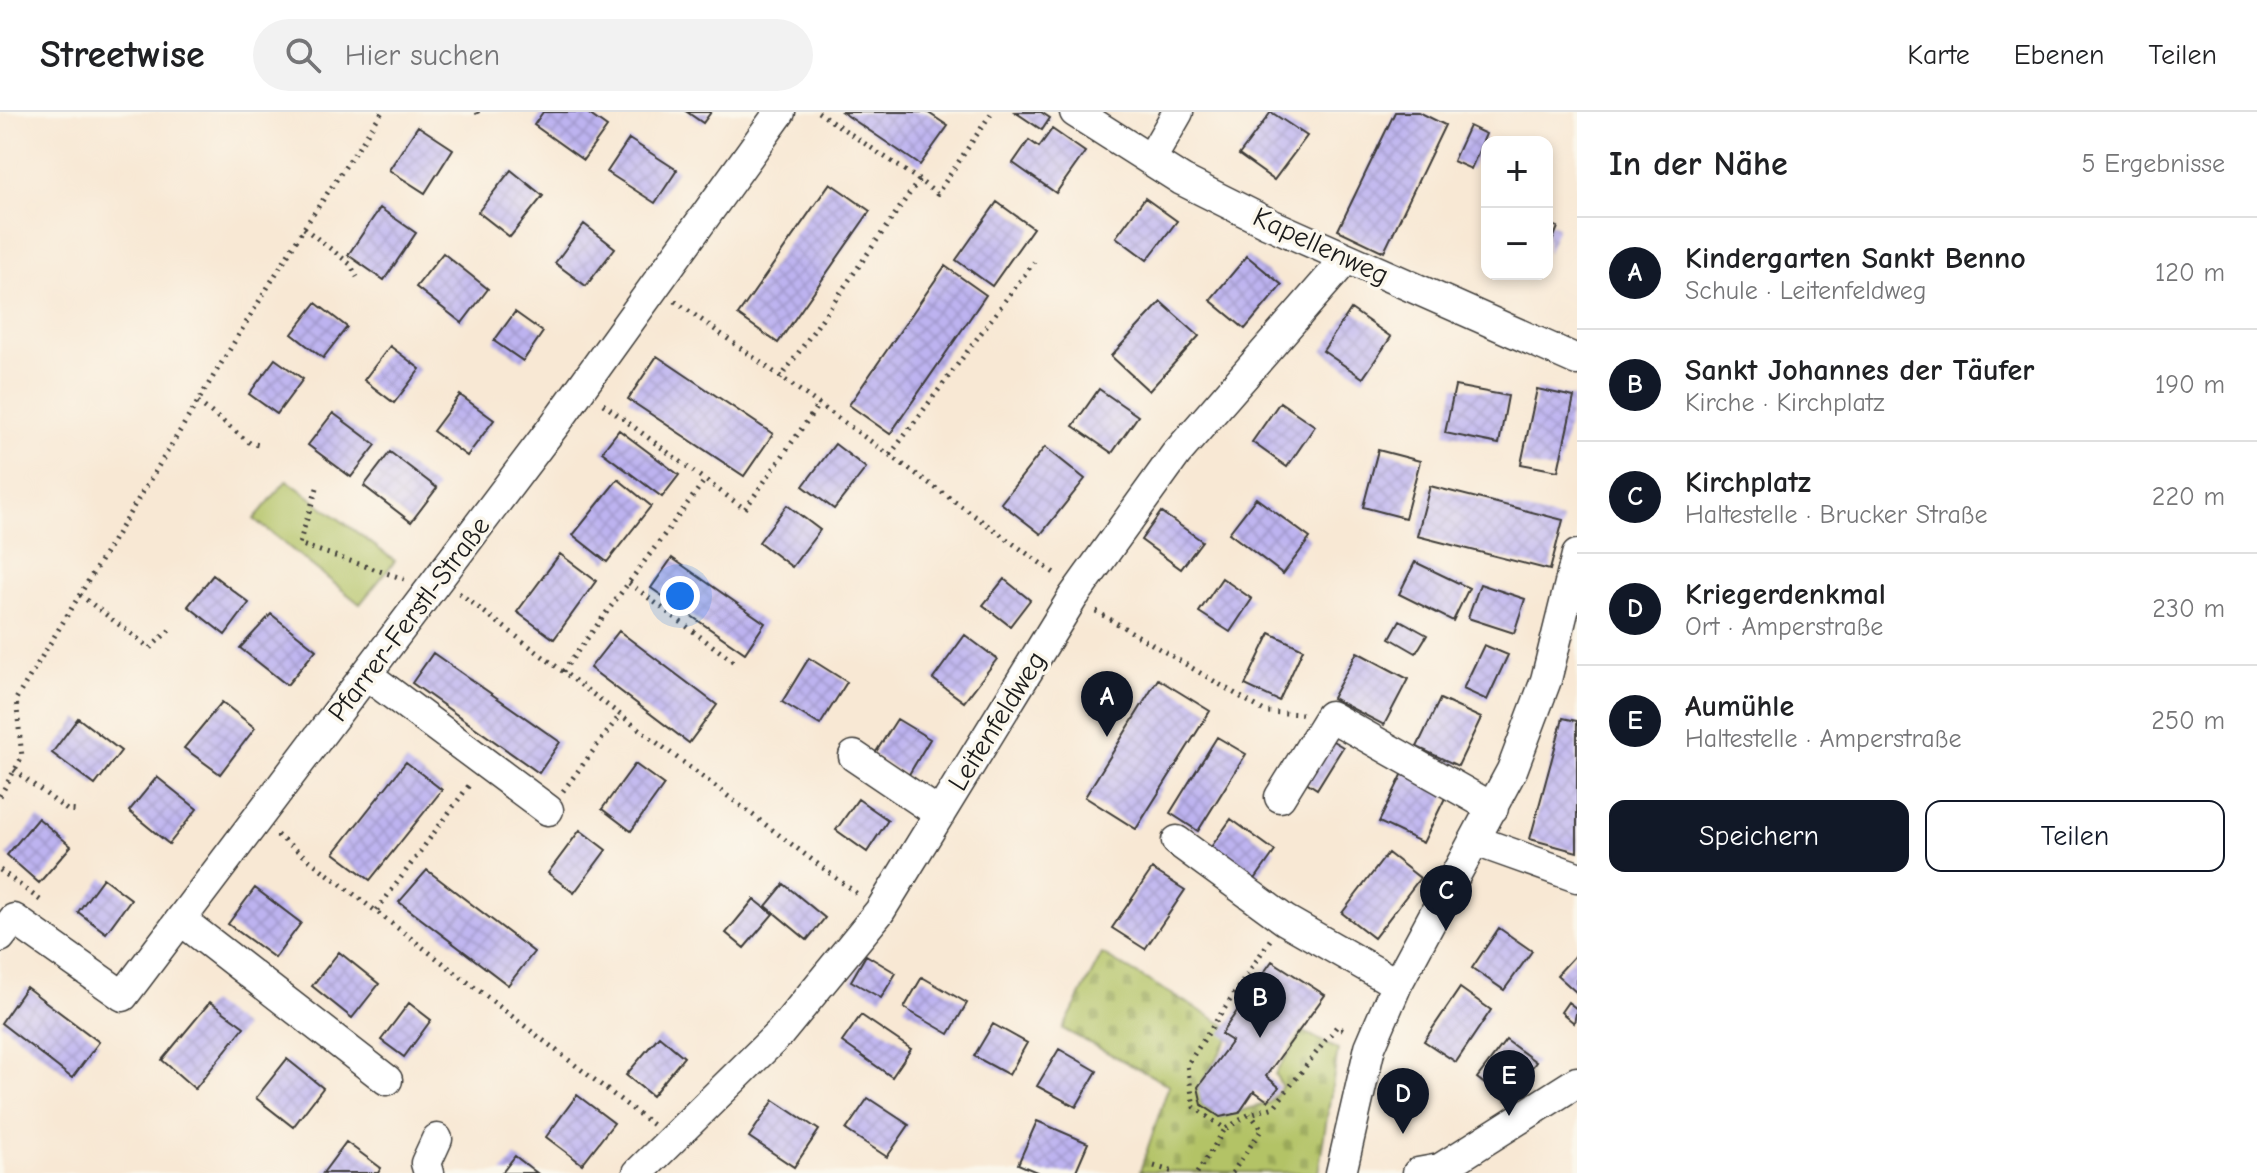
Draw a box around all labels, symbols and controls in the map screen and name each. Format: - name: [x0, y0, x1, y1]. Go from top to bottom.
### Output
- search box: [253, 19, 813, 91]
- text: Streetwise: [40, 33, 205, 77]
- icon: search: [281, 33, 325, 77]
- text: Hier suchen: [345, 38, 500, 73]
- text: Karte: [1907, 39, 1970, 71]
- text: Ebenen: [2014, 39, 2105, 71]
- text: Teilen: [2149, 39, 2217, 71]
- map controls: [1481, 136, 1553, 280]
- button: +: [1481, 136, 1553, 208]
- text: In der Nähe: [1609, 144, 1788, 184]
- text: 5 Ergebnisse: [2081, 149, 2225, 179]
- street label: Kapellenweg: [1248, 201, 1394, 291]
- button: −: [1481, 208, 1553, 280]
- text: Kindergarten Sankt Benno: [1685, 241, 2026, 276]
- text: A: [1628, 258, 1642, 288]
- text: 120 m: [2155, 258, 2225, 288]
- text: Schule · Leitenfeldweg: [1685, 276, 1927, 306]
- text: Sankt Johannes der Täufer: [1685, 353, 2034, 388]
- text: B: [1627, 370, 1643, 400]
- text: 190 m: [2155, 370, 2225, 400]
- text: Kirche · Kirchplatz: [1685, 388, 1885, 418]
- text: Kirchplatz: [1685, 465, 1811, 500]
- text: C: [1627, 482, 1643, 512]
- text: 220 m: [2152, 482, 2225, 512]
- text: Haltestelle · Brucker Straße: [1685, 500, 1988, 530]
- street label: Pfarrer-Ferstl-Straße: [321, 510, 497, 728]
- your location: [660, 576, 700, 616]
- text: Kriegerdenkmal: [1685, 577, 1886, 612]
- text: D: [1627, 594, 1643, 624]
- text: 230 m: [2152, 594, 2225, 624]
- text: Ort · Amperstraße: [1685, 612, 1883, 642]
- street label: Leitenfeldweg: [942, 646, 1052, 796]
- pin: A: [1081, 671, 1133, 737]
- text: Aumühle: [1685, 689, 1794, 724]
- text: E: [1627, 706, 1643, 736]
- text: 250 m: [2151, 706, 2225, 736]
- text: Haltestelle · Amperstraße: [1685, 724, 1961, 754]
- button: Speichern: [1609, 800, 1909, 872]
- button: Teilen: [1925, 800, 2225, 872]
- pin: C: [1420, 865, 1472, 931]
- pin: B: [1234, 972, 1286, 1038]
- pin: E: [1483, 1050, 1535, 1116]
- pin: D: [1377, 1068, 1429, 1134]

